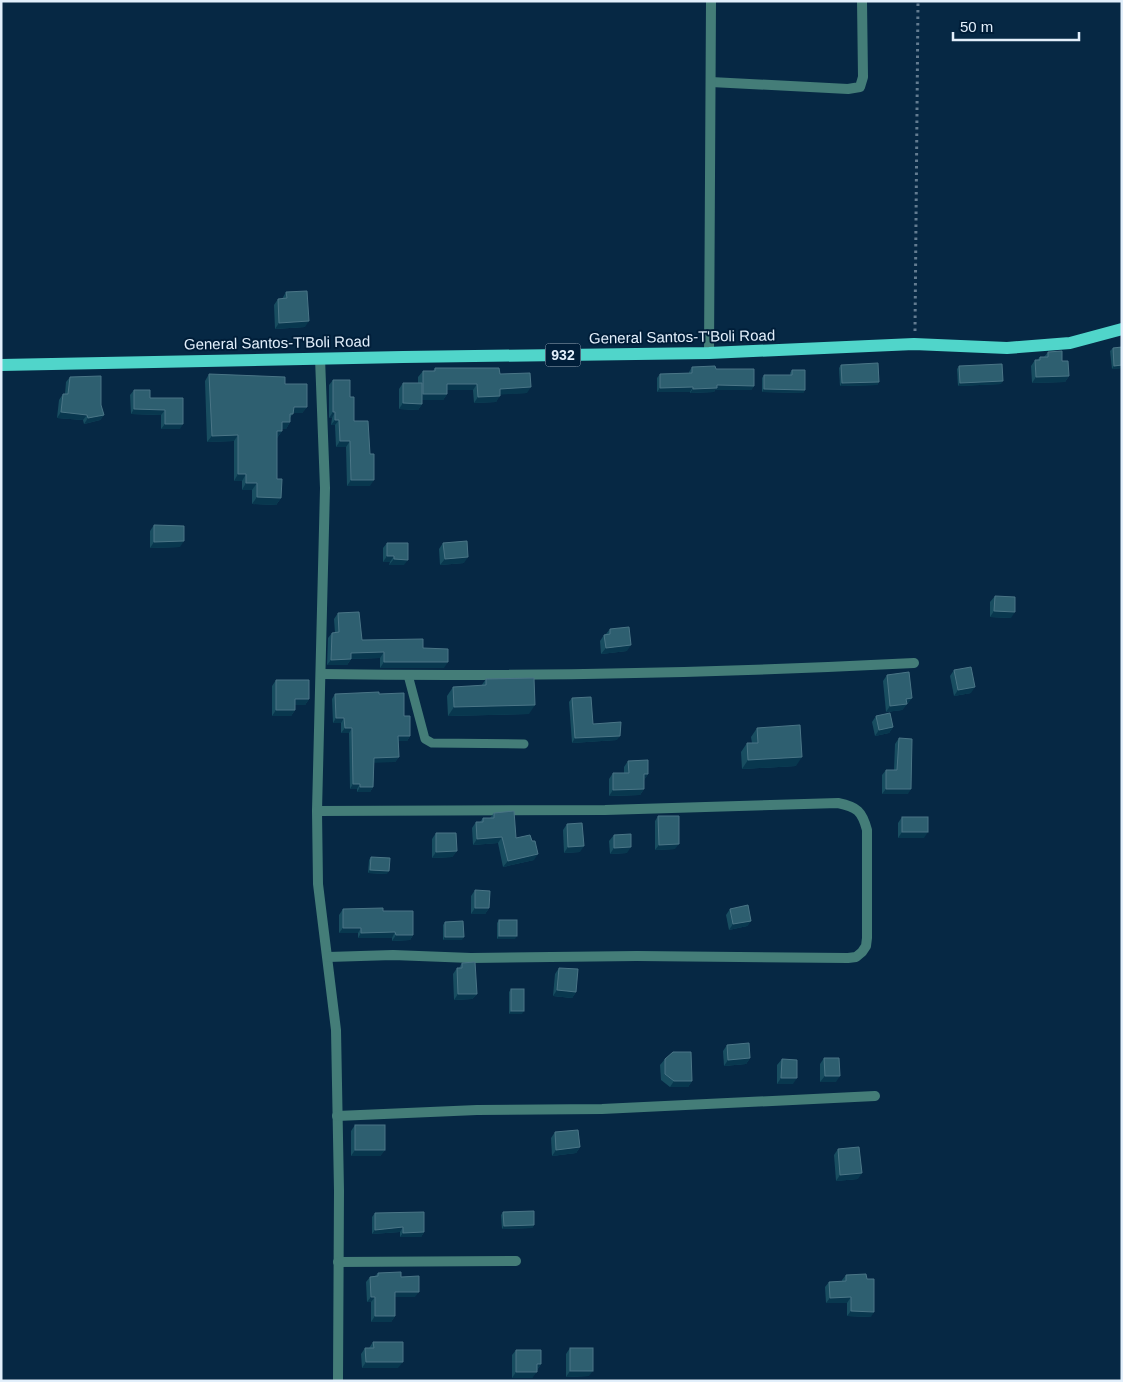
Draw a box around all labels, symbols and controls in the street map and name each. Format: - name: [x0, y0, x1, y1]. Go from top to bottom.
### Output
- scale bar: [953, 10, 1079, 42]
- text: 50 m: [960, 18, 993, 35]
- street label: General Santos-T'Boli Road: [589, 326, 775, 347]
- street label: General Santos-T'Boli Road: [184, 332, 370, 353]
- road number: 932: [546, 344, 580, 366]

